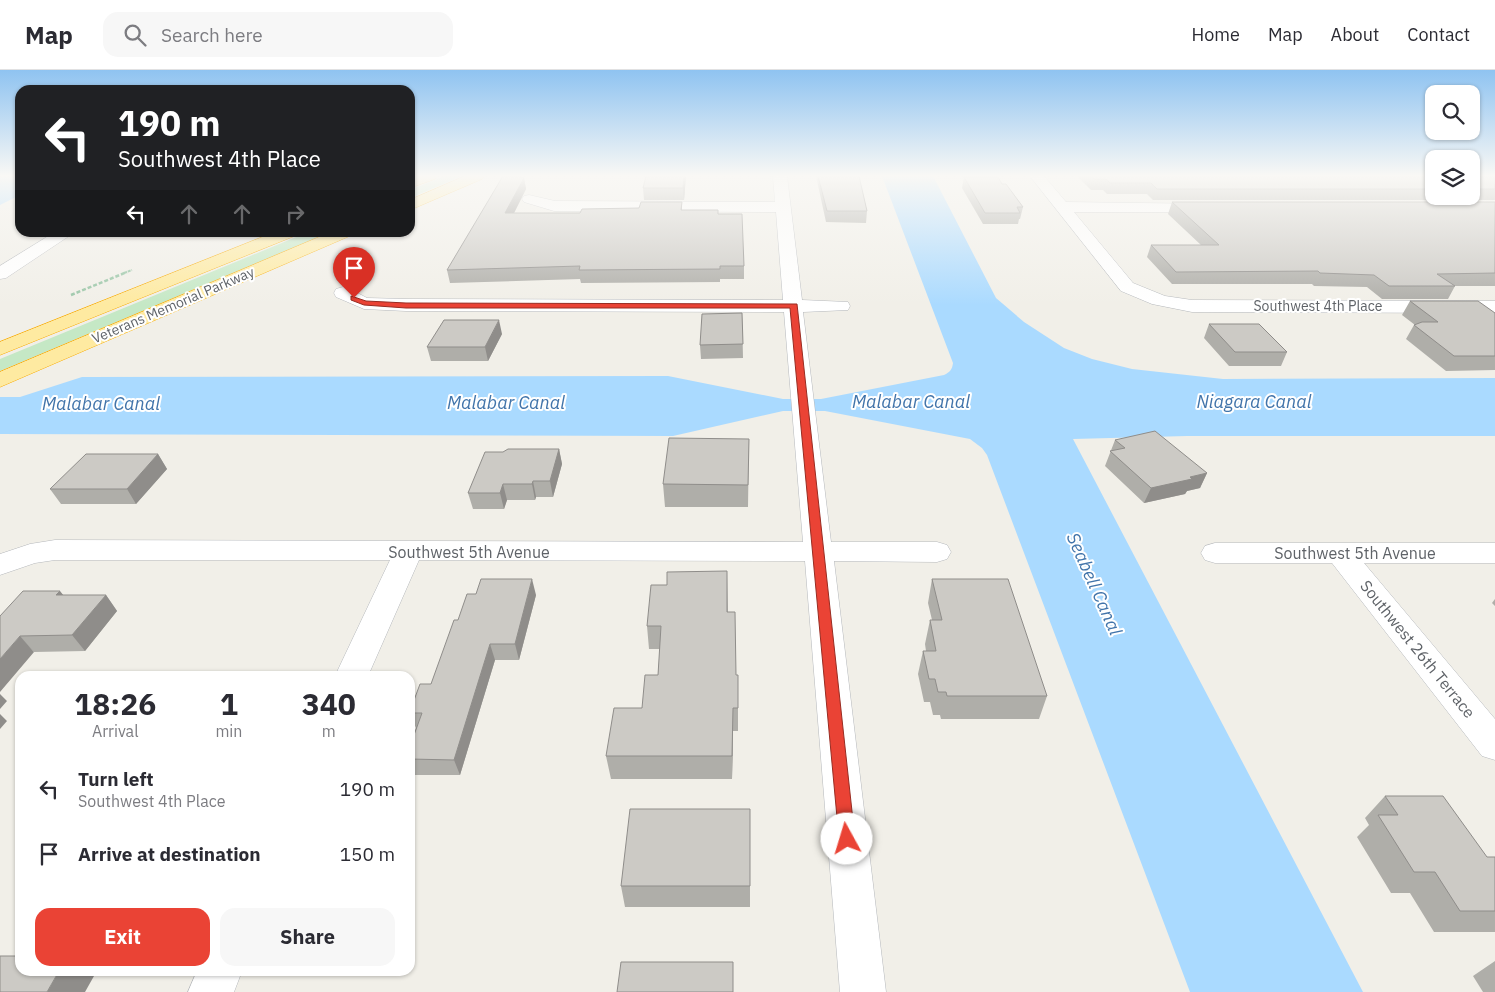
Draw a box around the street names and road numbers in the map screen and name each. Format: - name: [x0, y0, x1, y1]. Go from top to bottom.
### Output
- street label: Veterans Memorial Parkway: [89, 263, 257, 347]
- street label: Southwest 4th Place: [1253, 297, 1383, 315]
- street label: Southwest 5th Avenue: [388, 542, 550, 562]
- street label: Southwest 5th Avenue: [1274, 543, 1436, 563]
- street label: Southwest 26th Terrace: [1356, 576, 1480, 722]

